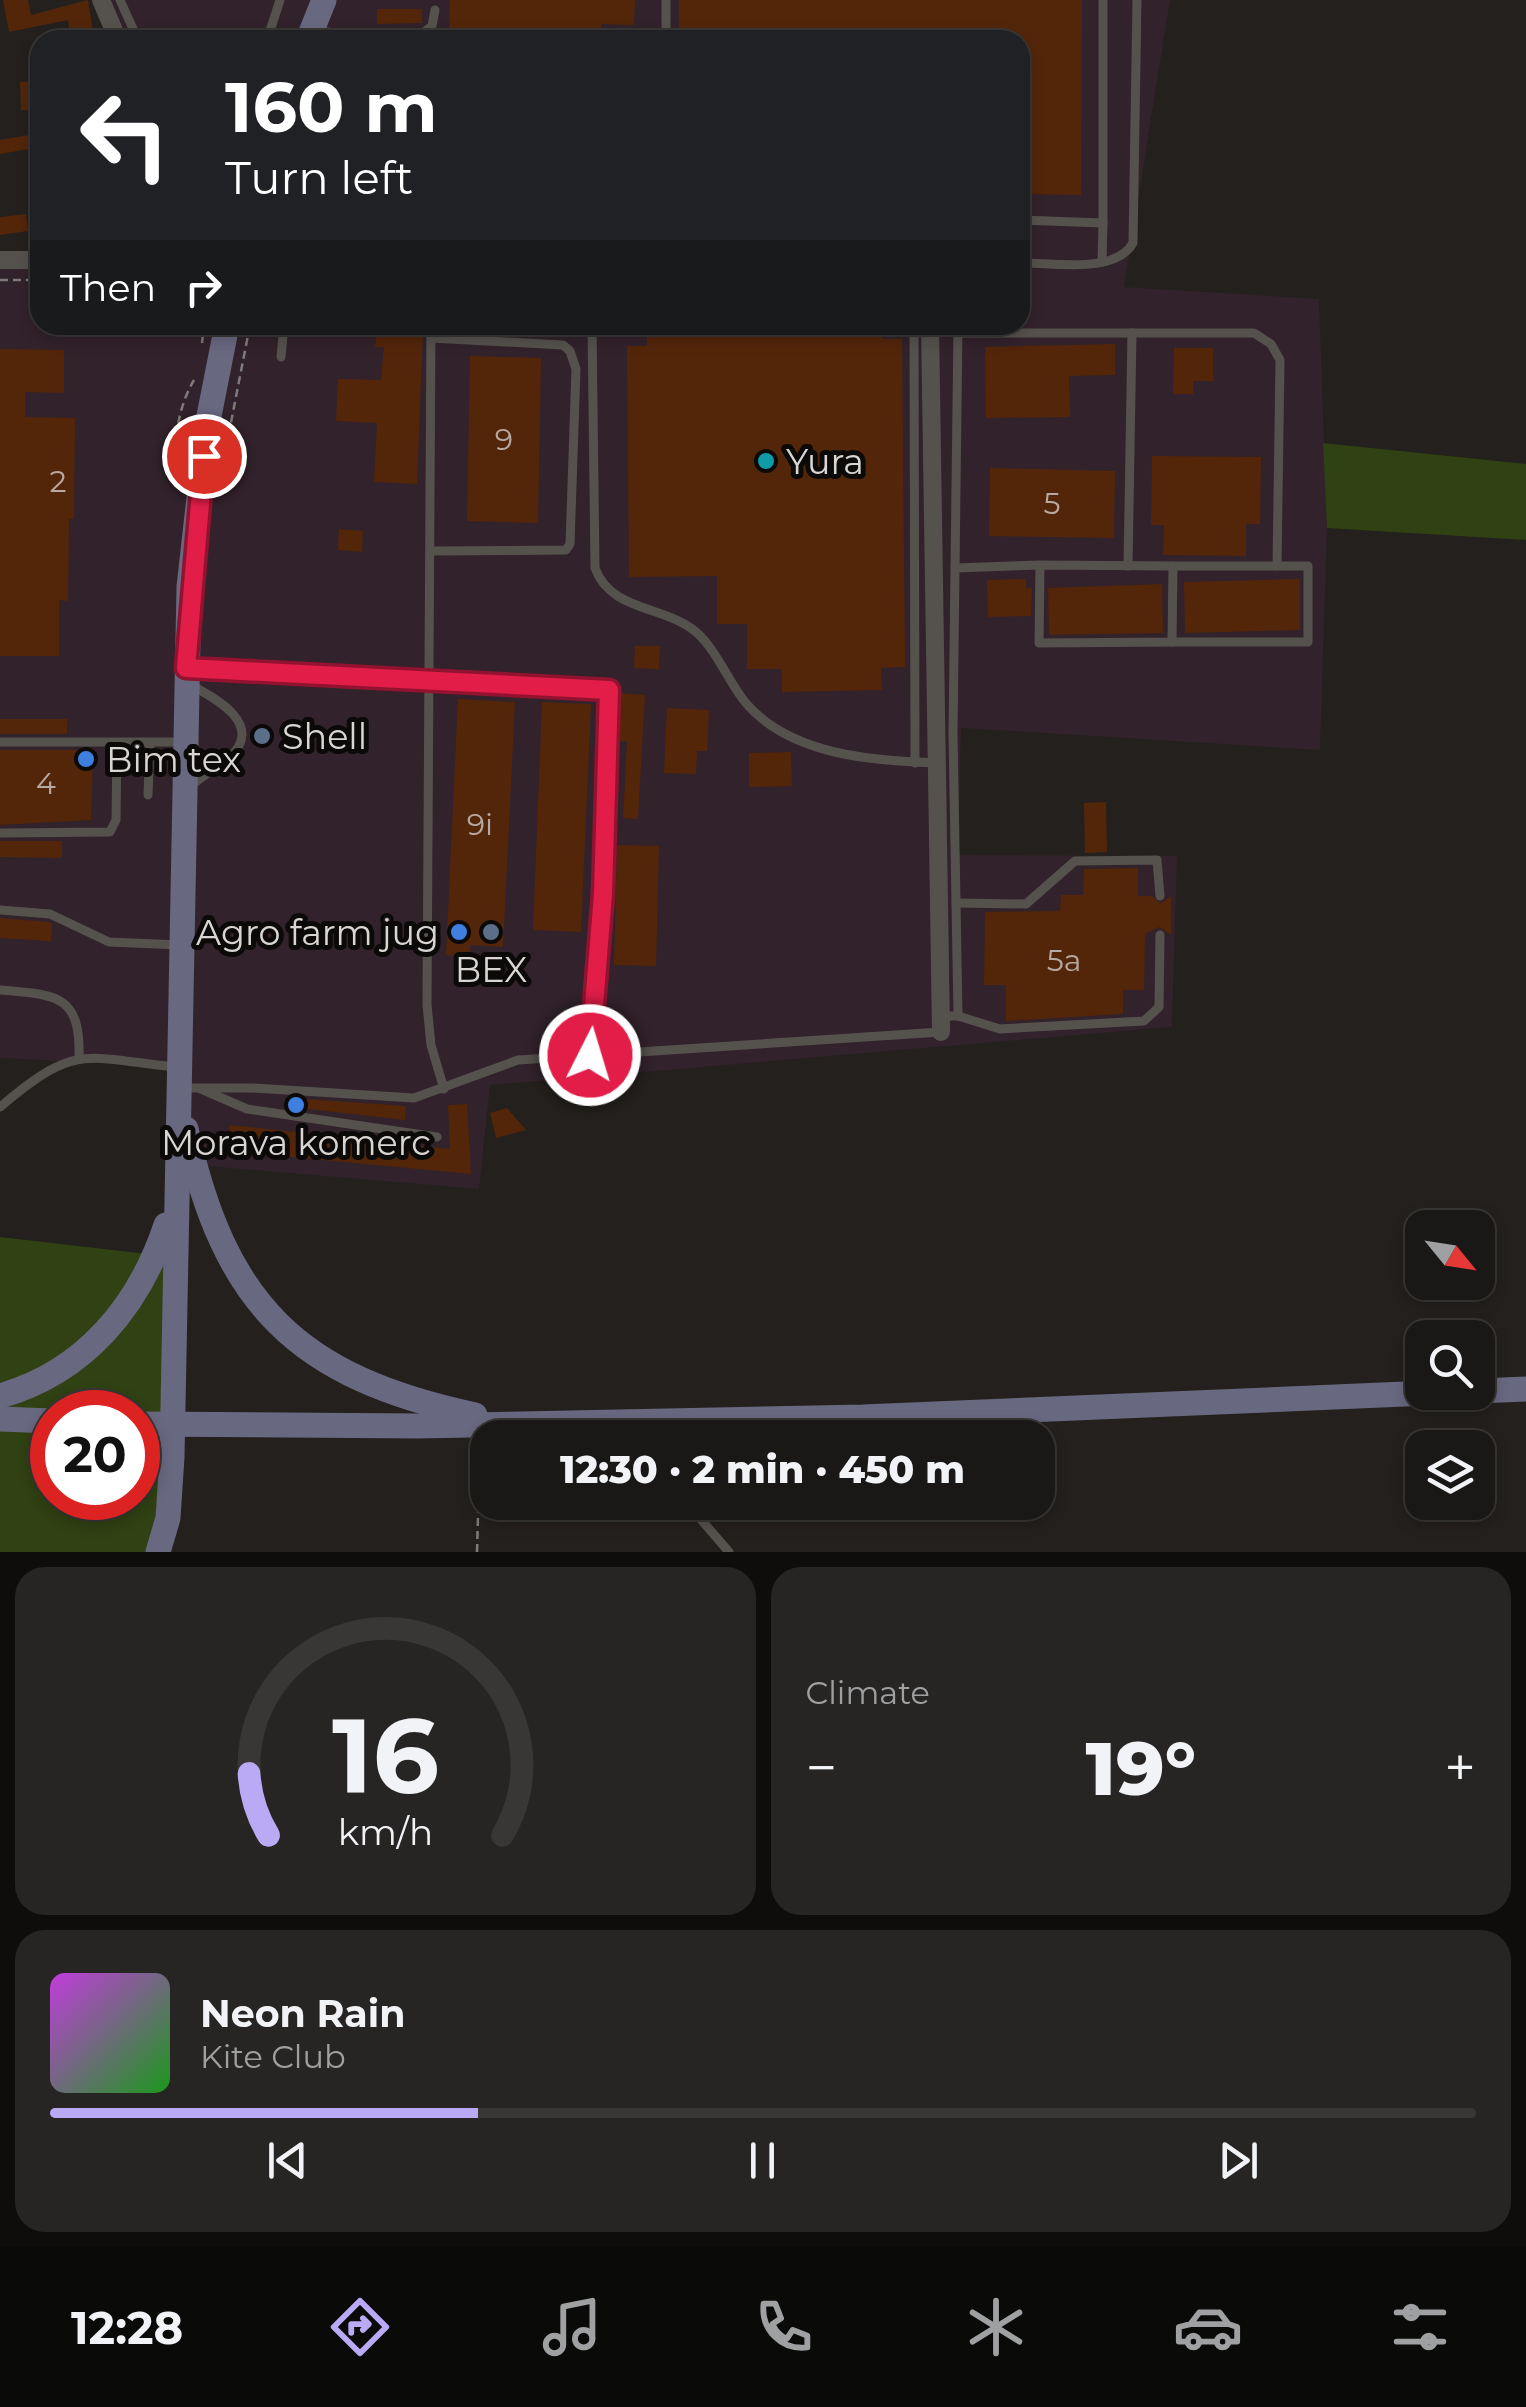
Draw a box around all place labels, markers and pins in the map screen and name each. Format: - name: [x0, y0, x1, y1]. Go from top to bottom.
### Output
- pin: [162, 414, 247, 499]
- place label: Yura: [786, 440, 864, 483]
- marker: Yura: [755, 450, 777, 472]
- place label: Shell: [282, 715, 367, 758]
- marker: Shell: [251, 725, 273, 747]
- place label: Bim tex: [106, 738, 241, 781]
- marker: Bim tex: [75, 748, 97, 770]
- place label: Agro farm jug: [196, 911, 439, 954]
- marker: Agro farm jug: [448, 921, 470, 943]
- marker: BEX: [480, 921, 502, 943]
- place label: BEX: [455, 948, 527, 991]
- marker: Morava komerc: [285, 1094, 307, 1116]
- place label: Morava komerc: [161, 1121, 431, 1164]

